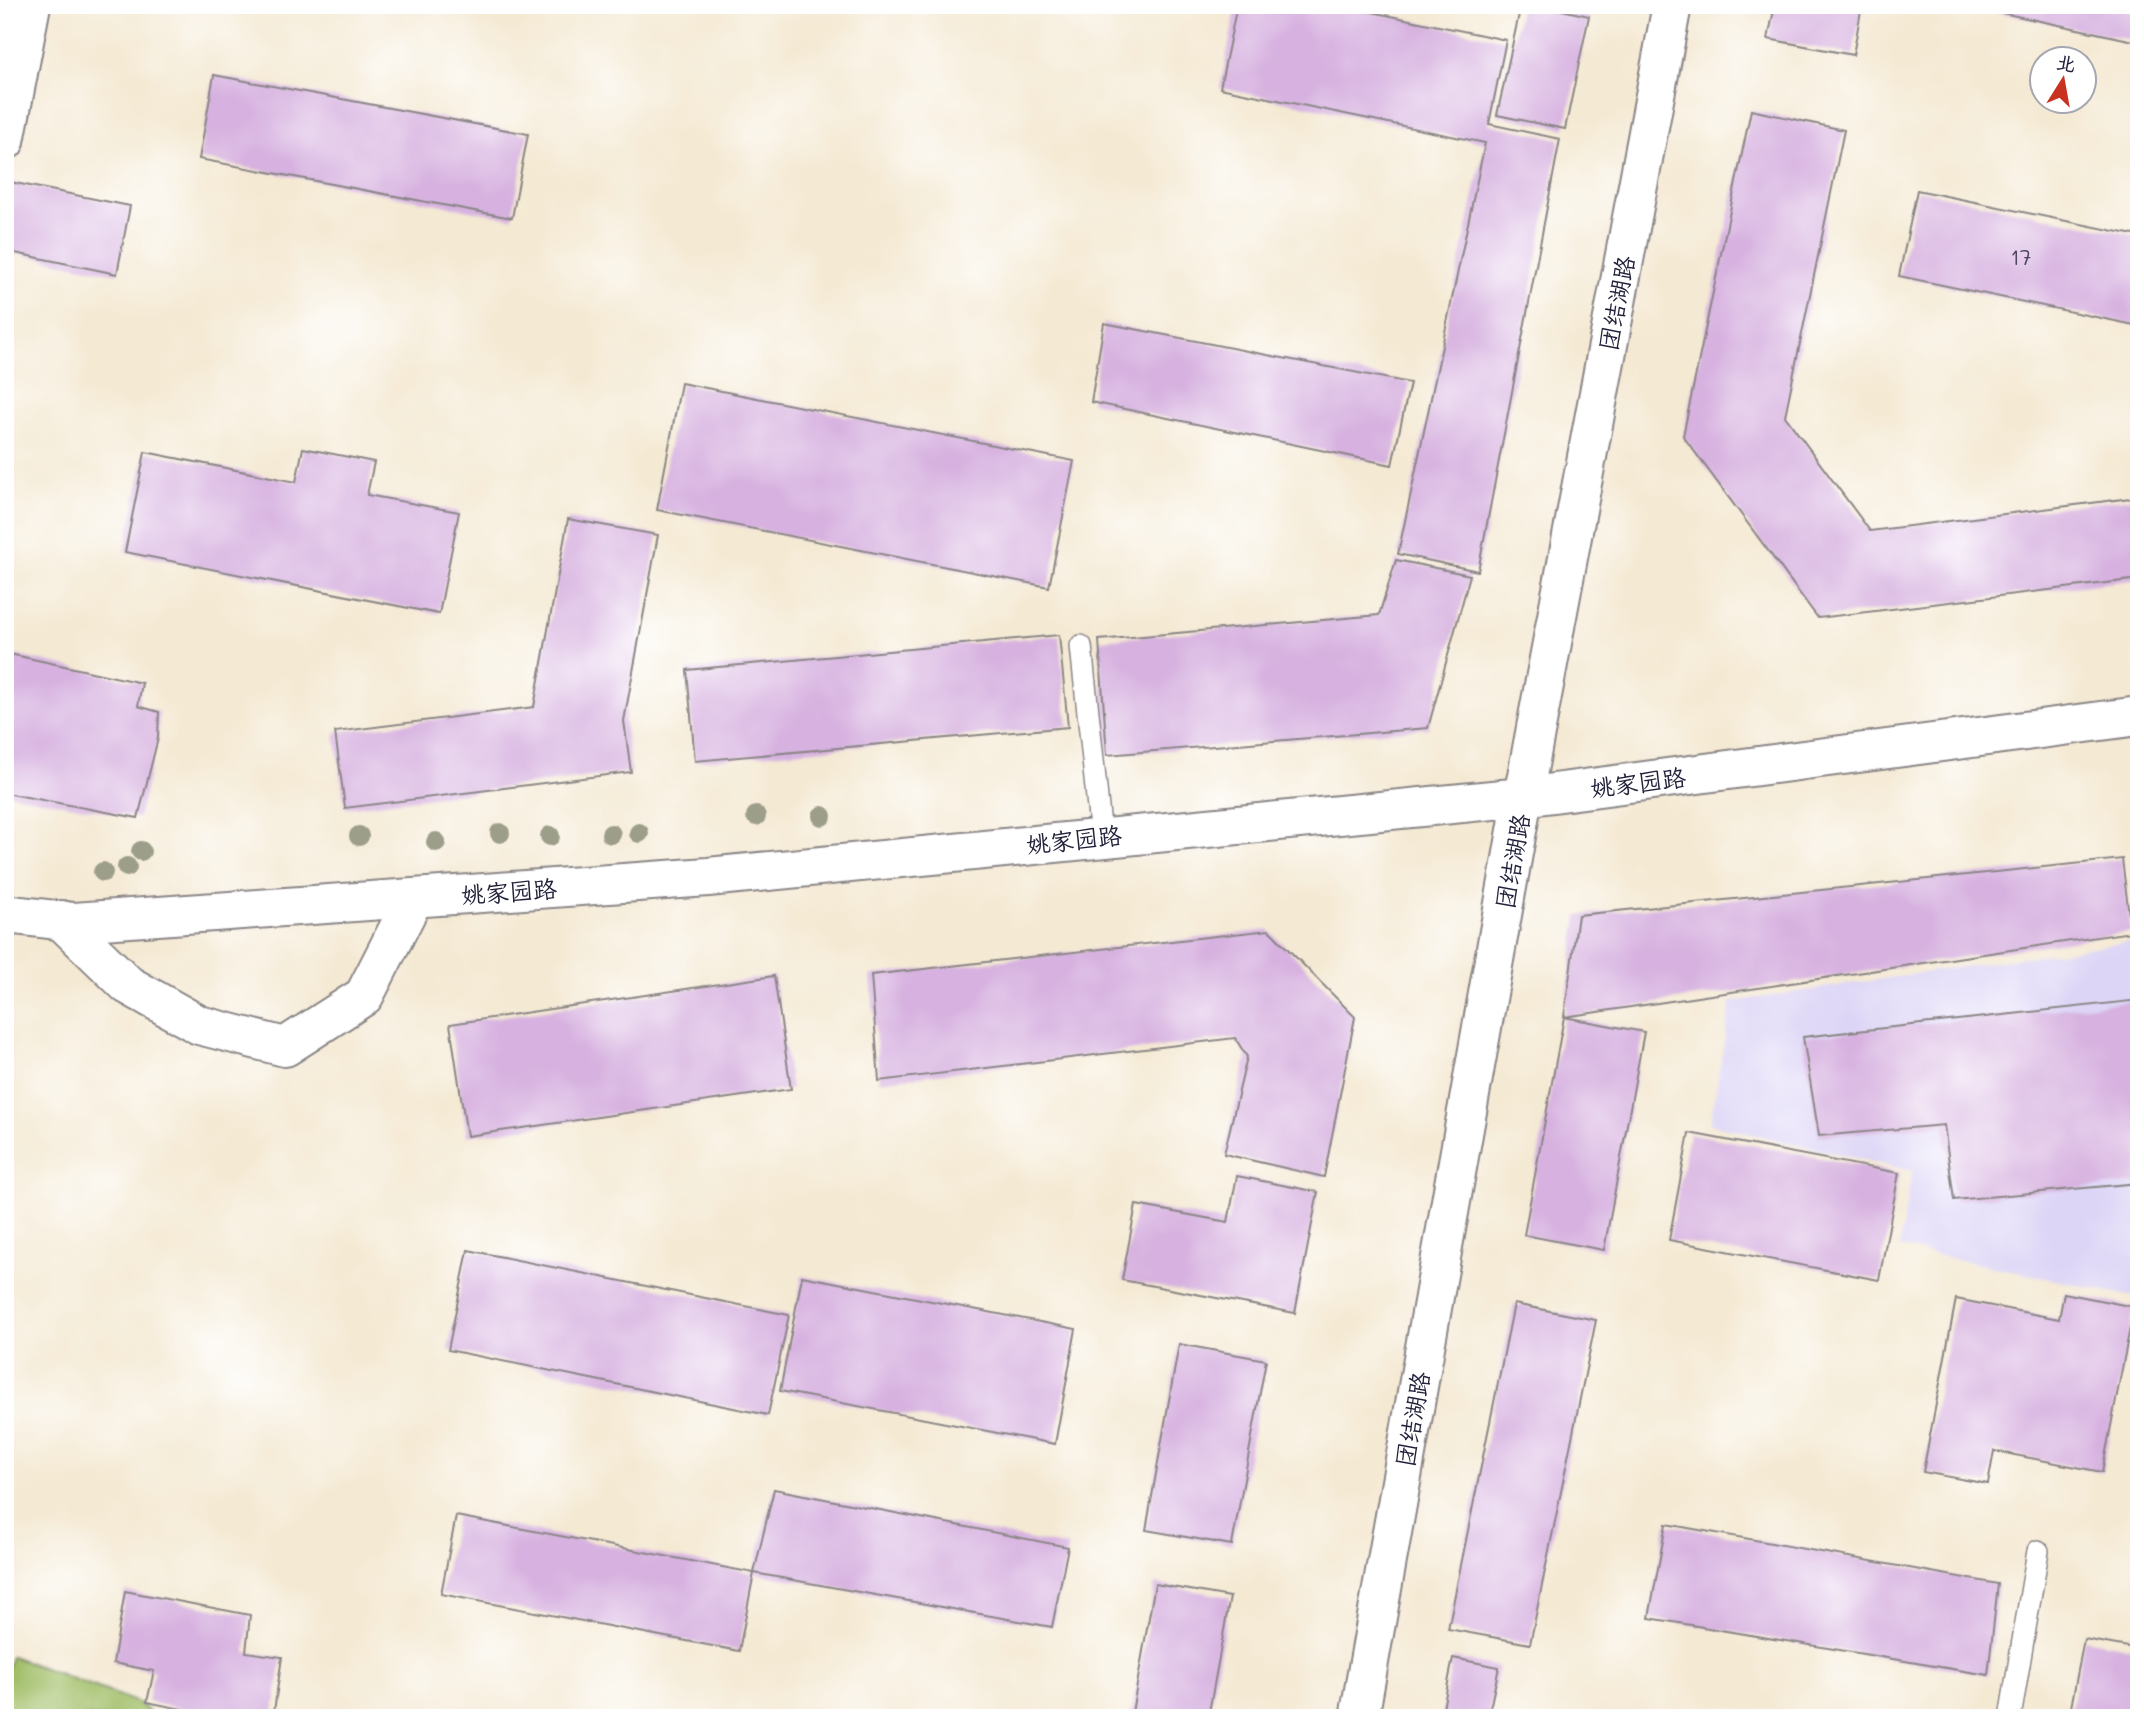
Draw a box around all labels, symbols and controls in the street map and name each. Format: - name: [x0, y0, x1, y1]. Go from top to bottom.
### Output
- north arrow: [2028, 46, 2098, 116]
- text: 北: [2055, 49, 2078, 77]
- house number: 17: [2010, 243, 2032, 270]
- street label: 团结湖路: [1592, 253, 1640, 353]
- street label: 姚家园路: [1588, 761, 1688, 803]
- street label: 团结湖路: [1488, 811, 1536, 911]
- street label: 姚家园路: [1025, 819, 1123, 859]
- street label: 姚家园路: [460, 872, 558, 910]
- street label: 团结湖路: [1388, 1369, 1436, 1469]

